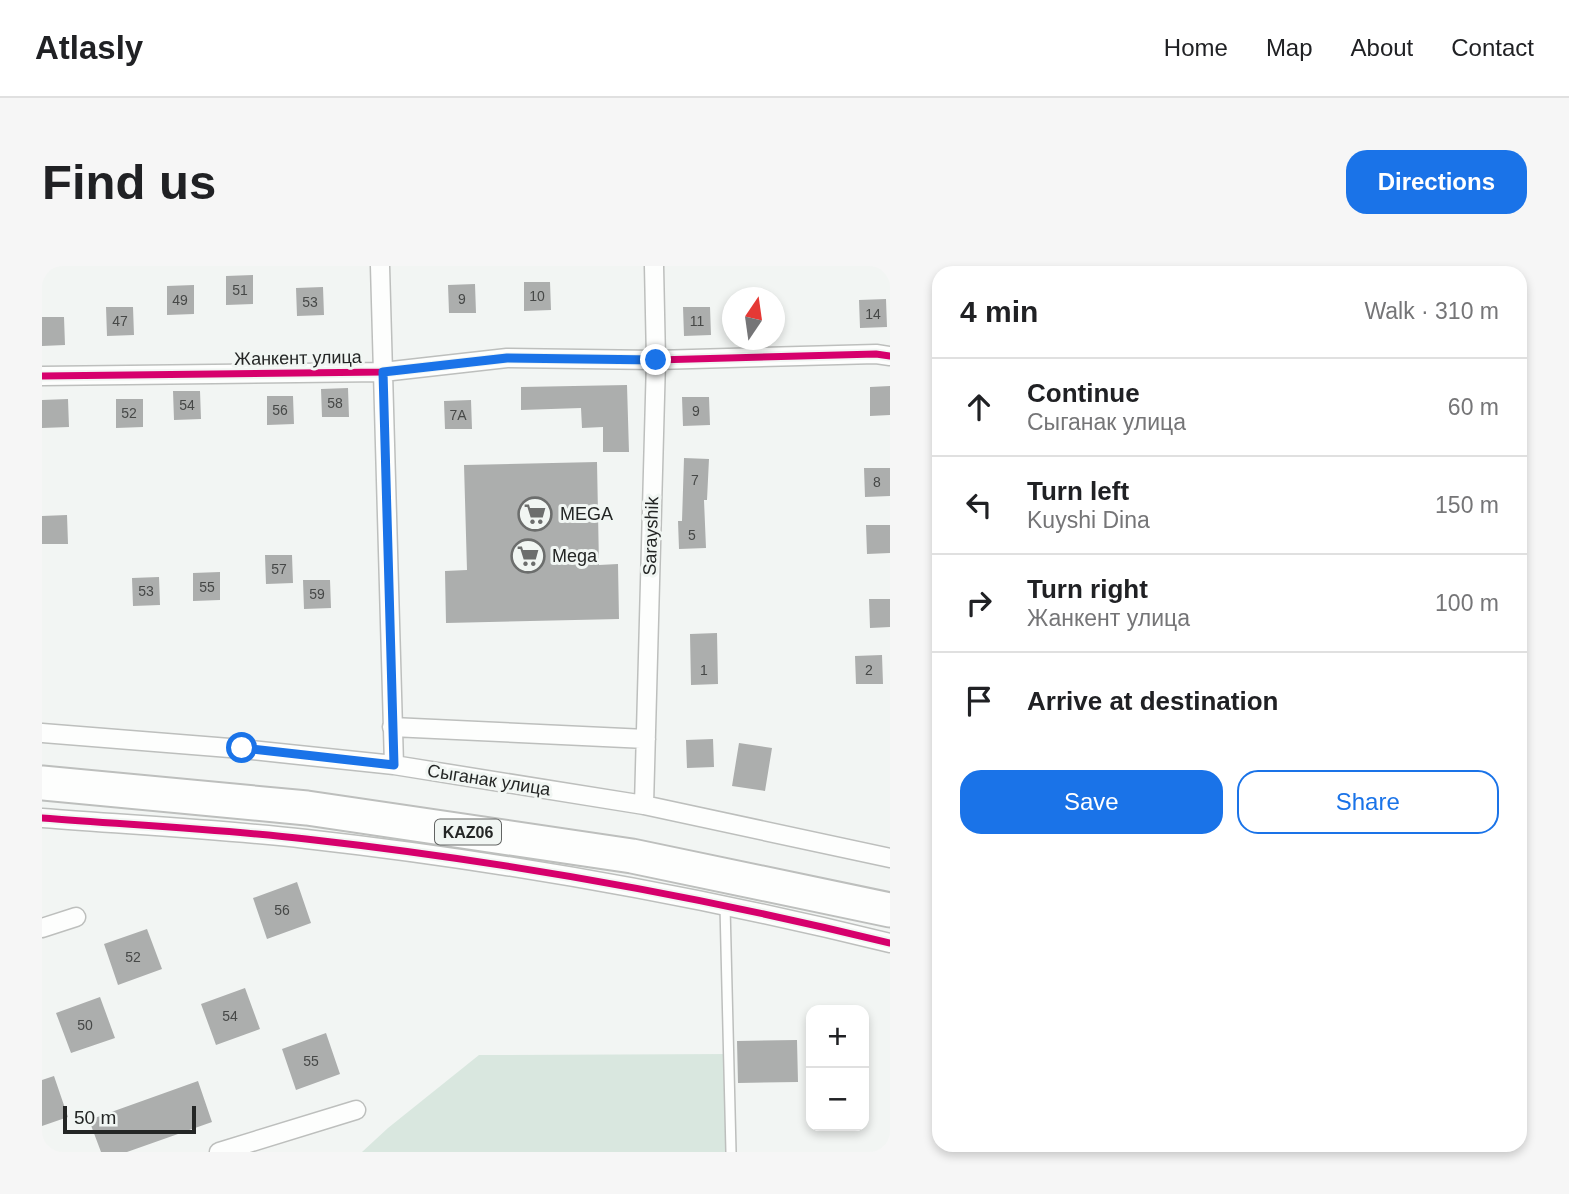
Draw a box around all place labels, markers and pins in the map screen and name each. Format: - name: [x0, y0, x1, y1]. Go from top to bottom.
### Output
- supermarket icon: MEGA: [516, 495, 554, 533]
- place label: MEGA: [560, 504, 613, 524]
- supermarket icon: Mega: [509, 537, 547, 575]
- place label: Mega: [552, 546, 598, 566]

